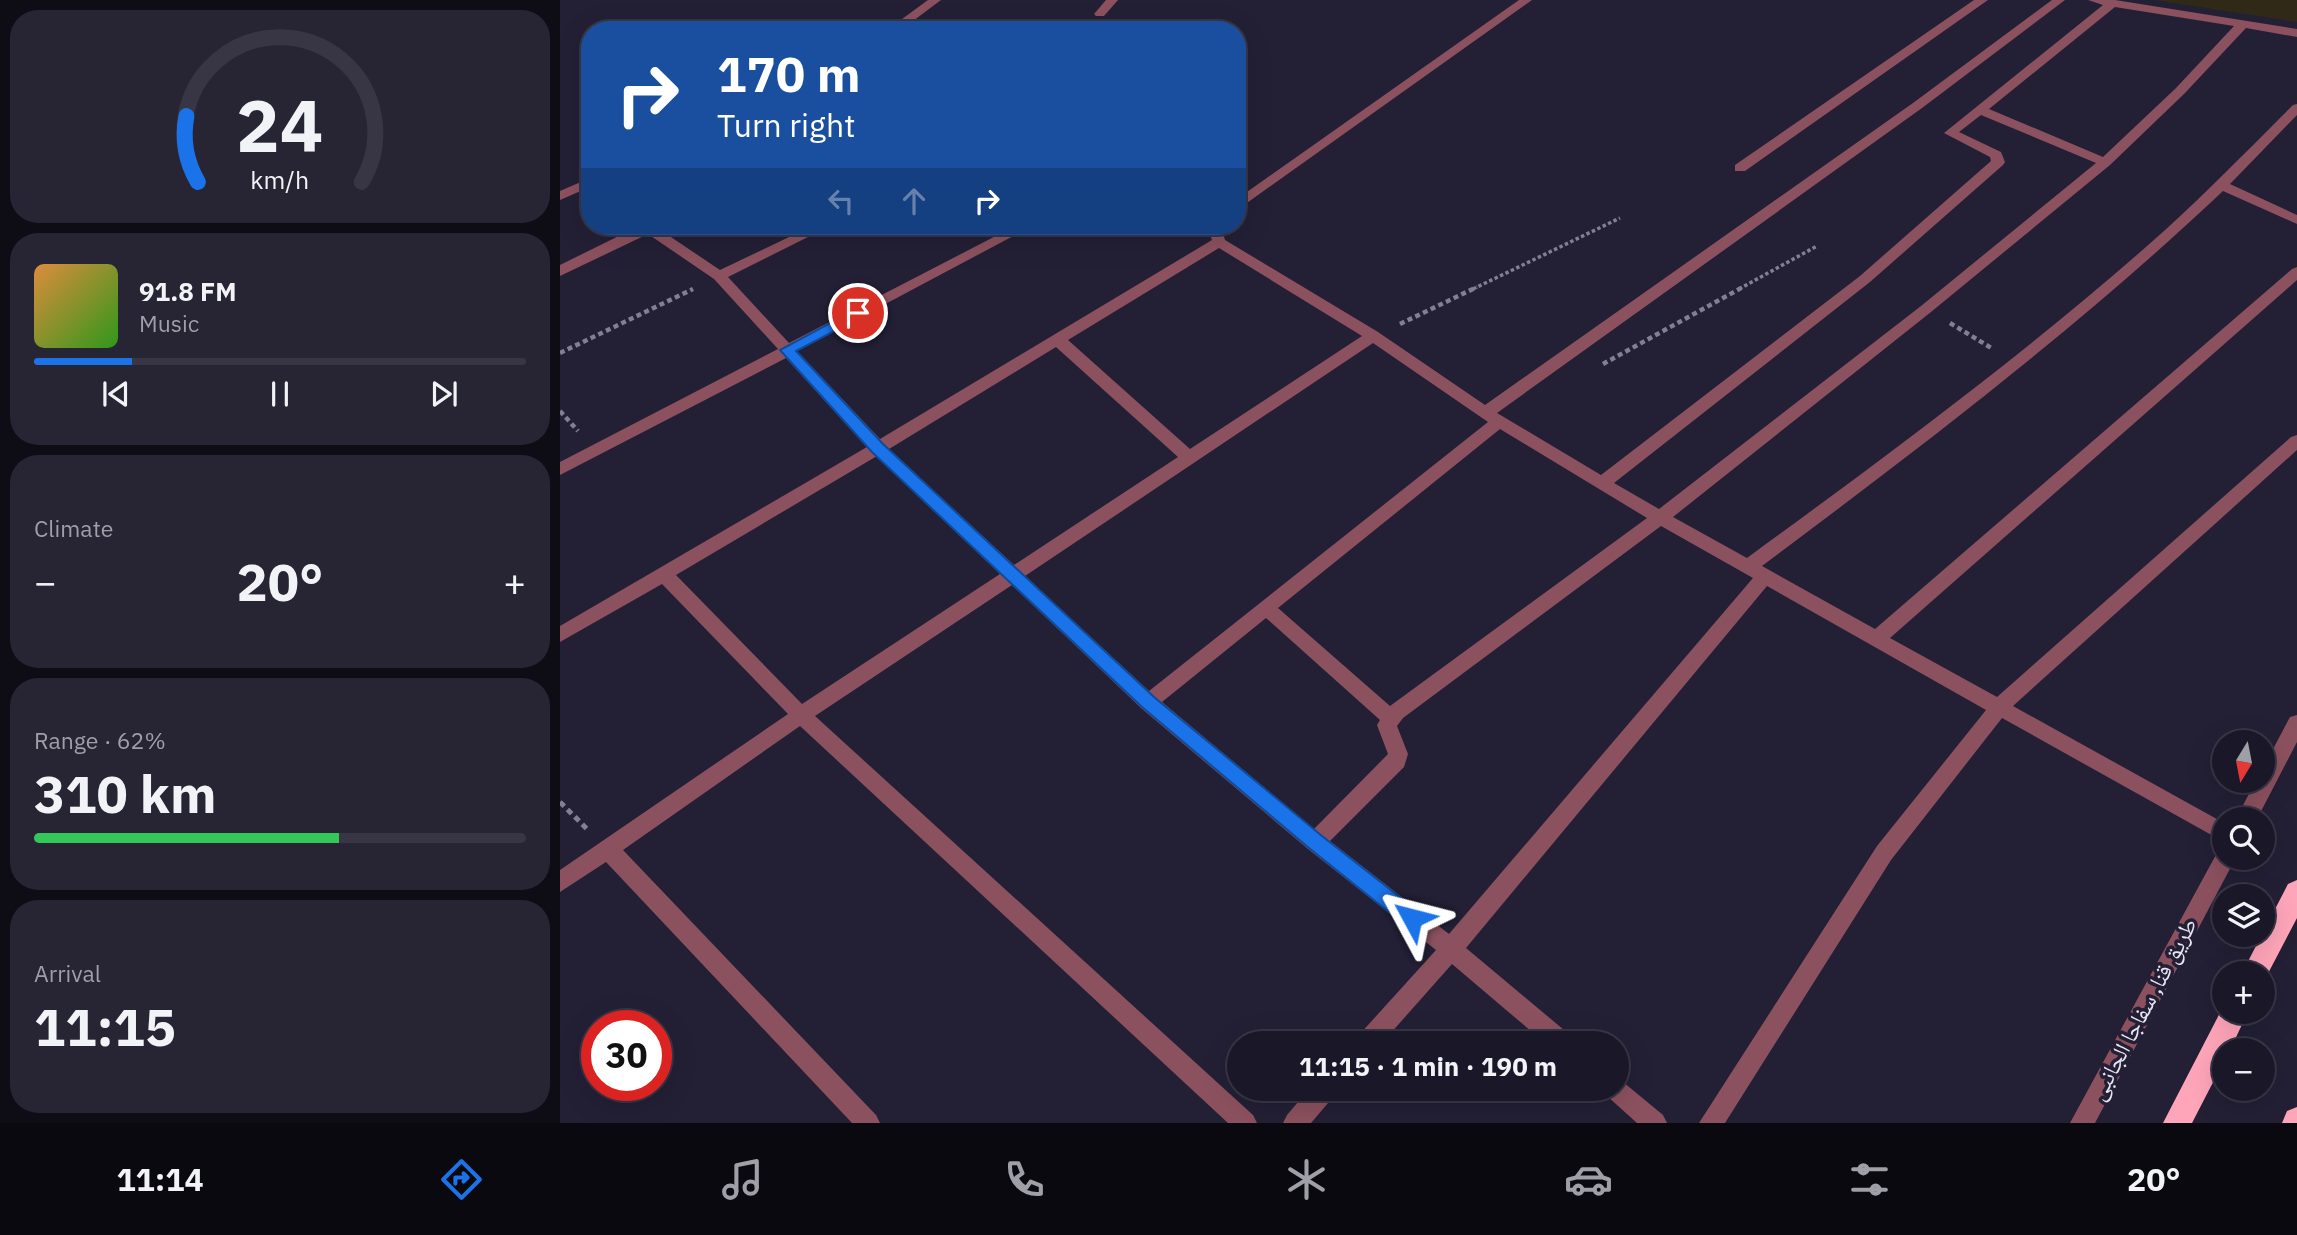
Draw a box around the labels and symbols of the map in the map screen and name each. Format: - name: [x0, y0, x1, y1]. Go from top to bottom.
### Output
- pin: [828, 283, 888, 343]
- north arrow: [2212, 730, 2275, 793]
- position arrow: [1375, 881, 1449, 955]
- street label: طريق قنا, سفاجا الجانبى: [2081, 912, 2203, 1105]
- speed limit sign: 30: [581, 1010, 672, 1101]

